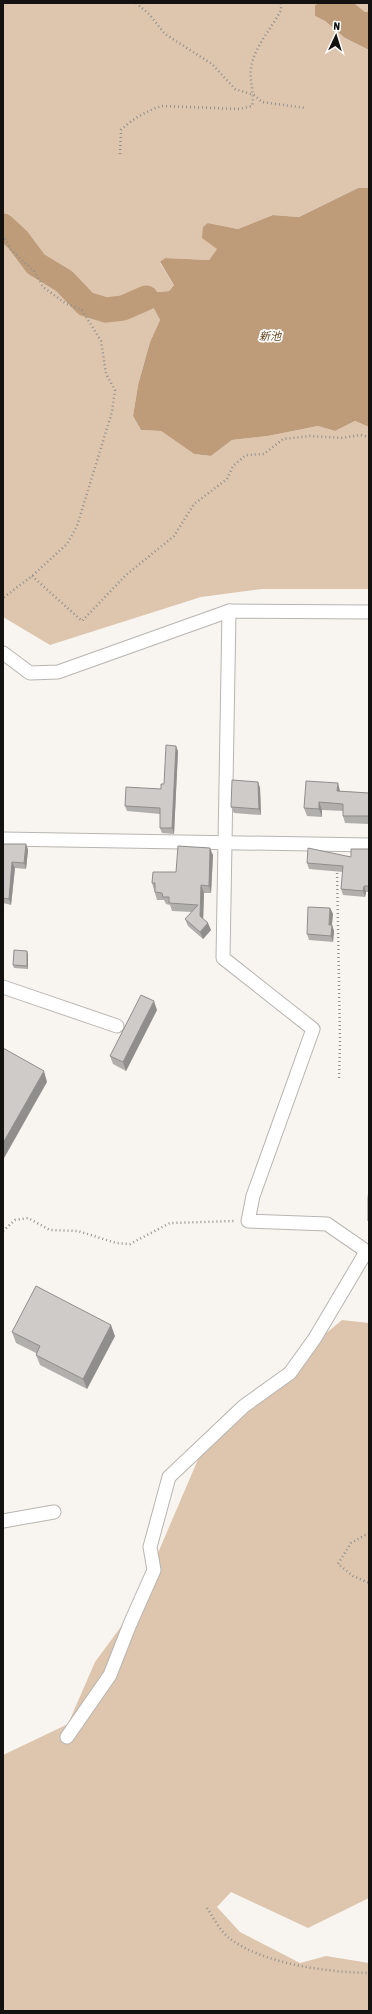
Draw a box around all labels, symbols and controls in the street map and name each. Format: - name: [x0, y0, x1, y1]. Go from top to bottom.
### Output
- north arrow: [316, 16, 356, 56]
- text: N: [333, 20, 340, 32]
- water label: 新池: [259, 330, 282, 342]

